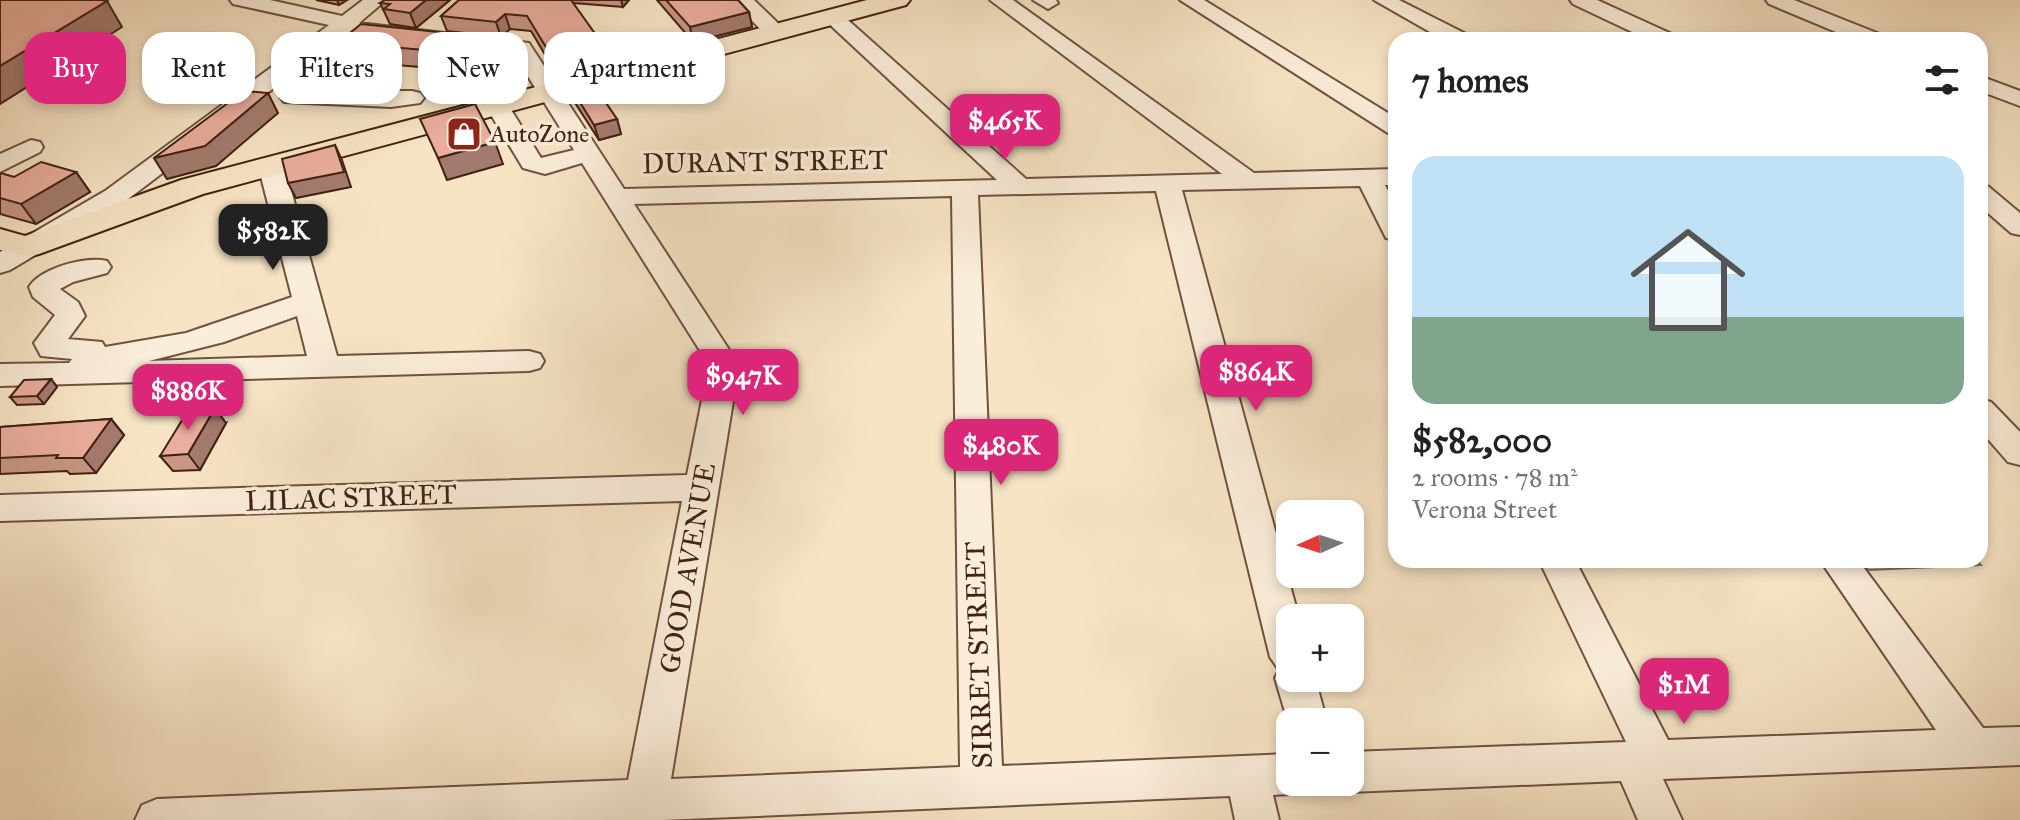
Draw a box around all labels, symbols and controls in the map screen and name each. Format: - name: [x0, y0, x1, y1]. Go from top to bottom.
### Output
- chip: Buy: [24, 32, 126, 104]
- chip: Rent: [142, 32, 255, 104]
- chip: Filters: [271, 32, 402, 104]
- chip: New: [418, 32, 528, 104]
- chip: Apartment: [544, 32, 725, 104]
- icon: filters: [1920, 58, 1964, 102]
- text: 7 homes: [1412, 60, 1529, 101]
- pin: $465K: [949, 94, 1061, 162]
- text: $465K: [968, 104, 1042, 136]
- shop icon: AutoZone: [445, 115, 483, 153]
- place label: AutoZone: [489, 119, 589, 149]
- street label: DURANT STREET: [642, 142, 888, 181]
- pin: $582K: [217, 204, 329, 272]
- icon: home: [1616, 208, 1760, 352]
- text: $582K: [237, 214, 309, 246]
- pin: $864K: [1200, 345, 1312, 413]
- pin: $947K: [687, 349, 799, 417]
- text: $864K: [1218, 355, 1294, 387]
- text: $947K: [705, 359, 781, 391]
- pin: $886K: [132, 364, 244, 432]
- text: $886K: [150, 374, 226, 406]
- pin: $480K: [945, 419, 1057, 487]
- text: $582,000: [1412, 420, 1552, 461]
- text: $480K: [962, 429, 1040, 461]
- street label: GOOD AVENUE: [652, 460, 723, 676]
- text: 2 rooms · 78 m²: [1412, 461, 1577, 493]
- street label: LILAC STREET: [245, 476, 457, 519]
- text: Verona Street: [1412, 493, 1557, 525]
- north arrow: [1276, 500, 1364, 588]
- map controls: [1276, 500, 1364, 796]
- street label: SIRRET STREET: [957, 541, 1000, 769]
- button: +: [1276, 604, 1364, 692]
- pin: $1M: [1645, 658, 1723, 726]
- text: $1M: [1658, 668, 1710, 700]
- button: −: [1276, 708, 1364, 796]

